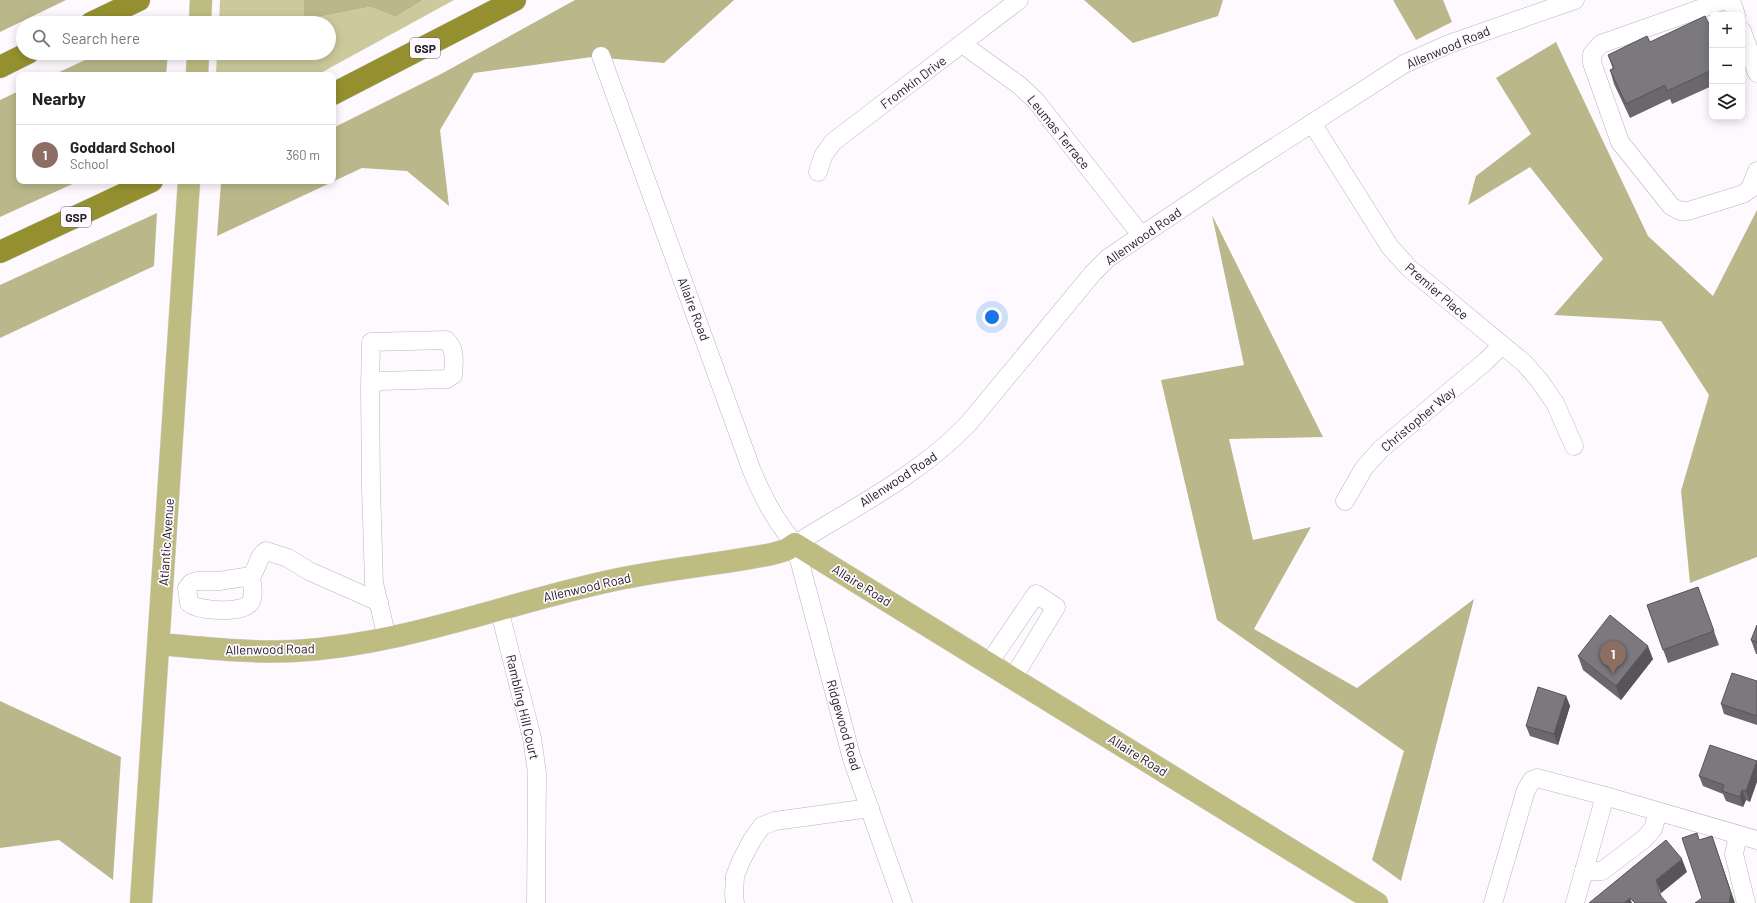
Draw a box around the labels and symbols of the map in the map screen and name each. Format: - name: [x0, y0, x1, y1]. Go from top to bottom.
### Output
- street label: Allenwood Road: [1404, 22, 1492, 72]
- road number: GSP: [410, 38, 440, 58]
- street label: Fromkin Drive: [877, 52, 949, 112]
- street label: Leumas Terrace: [1024, 92, 1094, 172]
- street label: Allenwood Road: [1102, 204, 1184, 268]
- road number: GSP: [61, 207, 91, 227]
- street label: Premier Place: [1402, 259, 1472, 323]
- street label: Allaire Road: [675, 275, 713, 343]
- your location: [982, 307, 1002, 327]
- street label: Christopher Way: [1377, 383, 1459, 455]
- street label: Allenwood Road: [856, 448, 940, 510]
- street label: Atlantic Avenue: [155, 498, 177, 586]
- street label: Allaire Road: [829, 561, 895, 609]
- street label: Allenwood Road: [542, 569, 632, 605]
- street label: Allenwood Road: [225, 640, 315, 658]
- pin: 1: [1600, 641, 1626, 674]
- street label: Rambling Hill Court: [503, 653, 543, 761]
- street label: Ridgewood Road: [823, 678, 865, 772]
- street label: Allaire Road: [1105, 731, 1171, 779]

